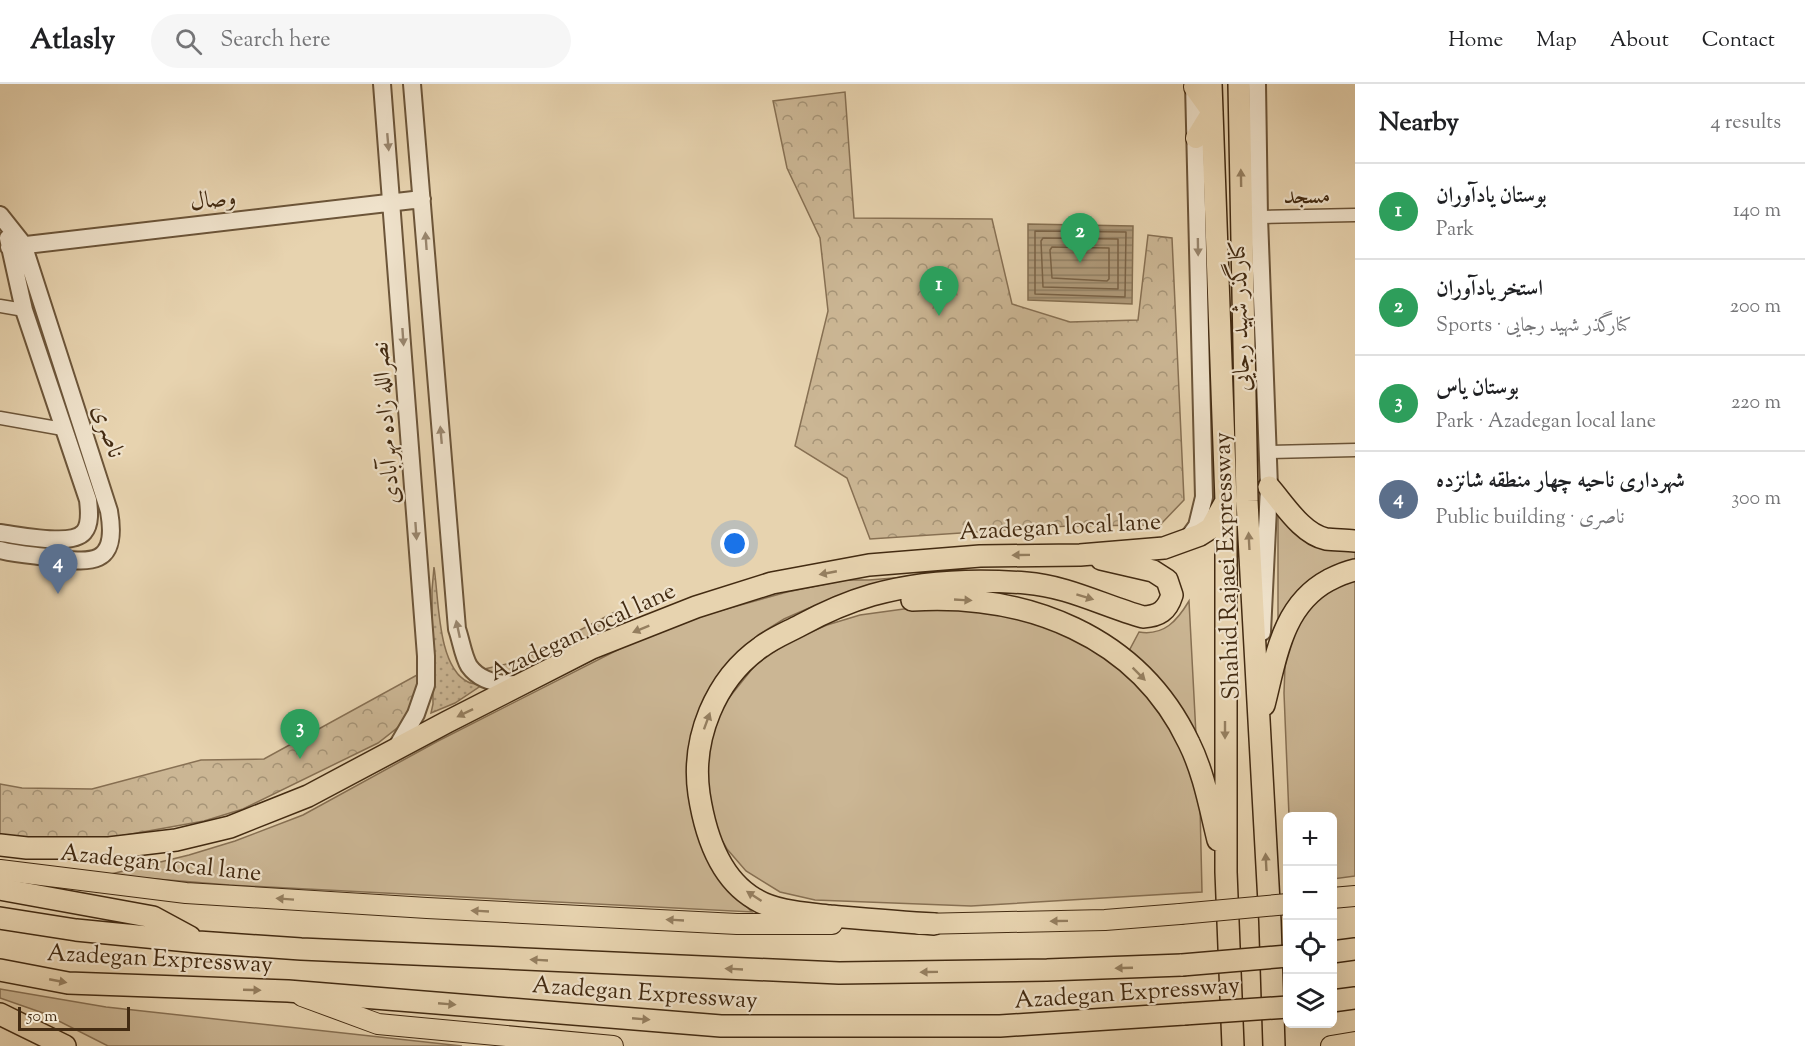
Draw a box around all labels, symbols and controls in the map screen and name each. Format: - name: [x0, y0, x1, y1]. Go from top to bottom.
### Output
- search box: [151, 14, 571, 68]
- text: Atlasly: [30, 21, 115, 61]
- icon: search: [172, 25, 205, 58]
- text: Search here: [220, 25, 331, 57]
- text: Home: [1448, 26, 1503, 56]
- text: Map: [1536, 26, 1577, 56]
- text: About: [1610, 26, 1669, 56]
- text: Contact: [1702, 26, 1775, 56]
- text: Nearby: [1379, 105, 1459, 142]
- text: 4 results: [1710, 109, 1781, 138]
- one-way arrow: [383, 133, 393, 152]
- one-way arrow: [1236, 169, 1246, 188]
- street label: مسجد: [1283, 180, 1331, 214]
- text: بوستان یادآوران: [1436, 181, 1547, 213]
- street label: وصال: [188, 182, 238, 220]
- text: 1: [1395, 197, 1402, 226]
- text: 140 m: [1733, 197, 1781, 226]
- pin: 2: [1060, 214, 1100, 263]
- text: Park: [1436, 216, 1474, 245]
- one-way arrow: [421, 231, 430, 250]
- one-way arrow: [1193, 238, 1203, 257]
- street label: کنارگذر شهید رجایی: [1219, 240, 1261, 392]
- pin: 1: [920, 266, 958, 316]
- text: استخر یادآوران: [1436, 274, 1543, 306]
- text: 2: [1394, 293, 1403, 322]
- text: 200 m: [1730, 293, 1781, 322]
- text: Sports · کنارگذر شهید رجایی: [1436, 312, 1632, 341]
- one-way arrow: [398, 327, 408, 346]
- street label: نصرالله زاده مهرآبادی: [364, 340, 410, 505]
- text: بوستان یاس: [1436, 373, 1519, 405]
- text: 3: [1394, 389, 1403, 418]
- text: 220 m: [1731, 389, 1781, 418]
- street label: ناصری: [83, 400, 132, 463]
- text: Park · Azadegan local lane: [1436, 408, 1656, 437]
- one-way arrow: [436, 425, 445, 444]
- street label: Shahid Rajaei Expressway: [1206, 431, 1250, 700]
- text: شهرداری ناحیه چهار منطقه شانزده: [1436, 466, 1685, 498]
- text: 4: [1393, 485, 1404, 514]
- text: 300 m: [1731, 485, 1781, 514]
- text: Public building · ناصری: [1436, 504, 1624, 533]
- street label: Azadegan local lane: [958, 506, 1162, 550]
- one-way arrow: [412, 522, 421, 541]
- your location: [720, 529, 749, 558]
- one-way arrow: [1244, 532, 1253, 551]
- pin: 4: [38, 544, 78, 594]
- one-way arrow: [1012, 551, 1031, 560]
- one-way arrow: [818, 569, 837, 578]
- street label: Azadegan local lane: [484, 575, 682, 691]
- one-way arrow: [1076, 593, 1094, 602]
- one-way arrow: [954, 595, 973, 604]
- one-way arrow: [453, 619, 462, 638]
- one-way arrow: [632, 624, 650, 634]
- one-way arrow: [1131, 666, 1145, 680]
- one-way arrow: [457, 708, 474, 717]
- pin: 3: [280, 710, 320, 759]
- one-way arrow: [703, 712, 712, 730]
- one-way arrow: [1220, 721, 1230, 740]
- map controls: [1283, 812, 1337, 1028]
- button: +: [1283, 812, 1337, 866]
- street label: Azadegan local lane: [59, 837, 263, 891]
- one-way arrow: [1261, 852, 1271, 871]
- button: −: [1283, 866, 1337, 920]
- one-way arrow: [745, 891, 762, 902]
- one-way arrow: [276, 895, 295, 904]
- one-way arrow: [470, 906, 489, 915]
- one-way arrow: [665, 916, 684, 925]
- one-way arrow: [1049, 917, 1068, 926]
- button: locate: [1283, 920, 1337, 974]
- street label: Azadegan Expressway: [46, 937, 274, 983]
- one-way arrow: [530, 955, 549, 964]
- one-way arrow: [1114, 963, 1133, 972]
- one-way arrow: [724, 964, 743, 973]
- one-way arrow: [919, 967, 938, 977]
- street label: Azadegan Expressway: [531, 969, 759, 1019]
- street label: Azadegan Expressway: [1013, 969, 1241, 1019]
- button: layers: [1283, 974, 1337, 1028]
- one-way arrow: [48, 977, 67, 986]
- one-way arrow: [243, 985, 262, 994]
- one-way arrow: [437, 999, 456, 1008]
- scale bar: [18, 1004, 130, 1032]
- text: 50 m: [27, 1006, 58, 1029]
- one-way arrow: [632, 1014, 651, 1024]

